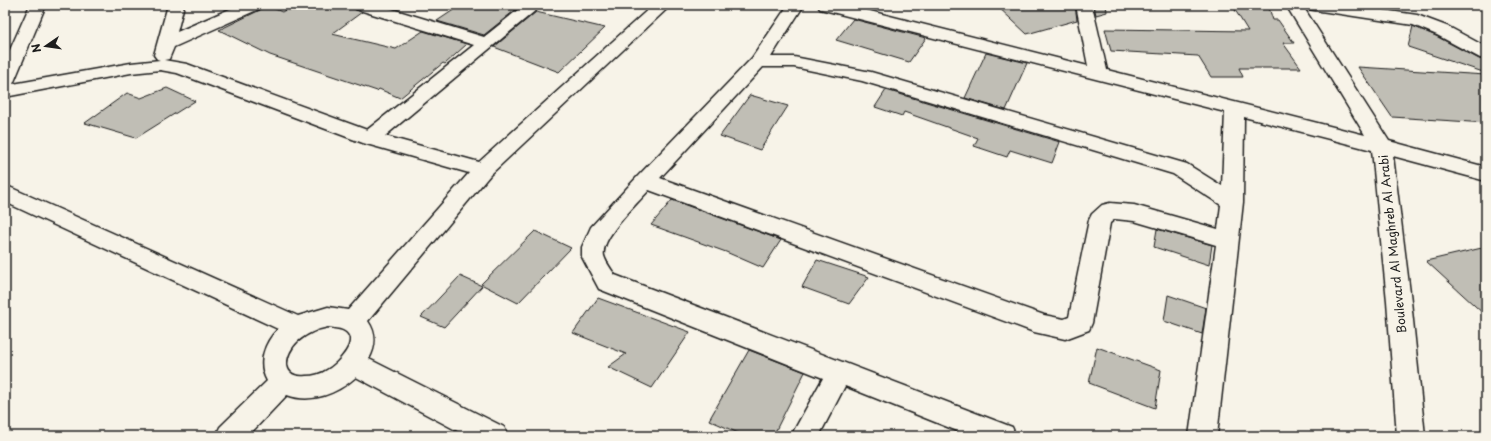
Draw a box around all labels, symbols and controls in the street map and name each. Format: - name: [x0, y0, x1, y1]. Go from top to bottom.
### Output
- north arrow: [26, 26, 66, 66]
- text: N: [26, 42, 45, 55]
- street label: Boulevard Al Maghreb Al Arabi: [1374, 154, 1410, 334]

